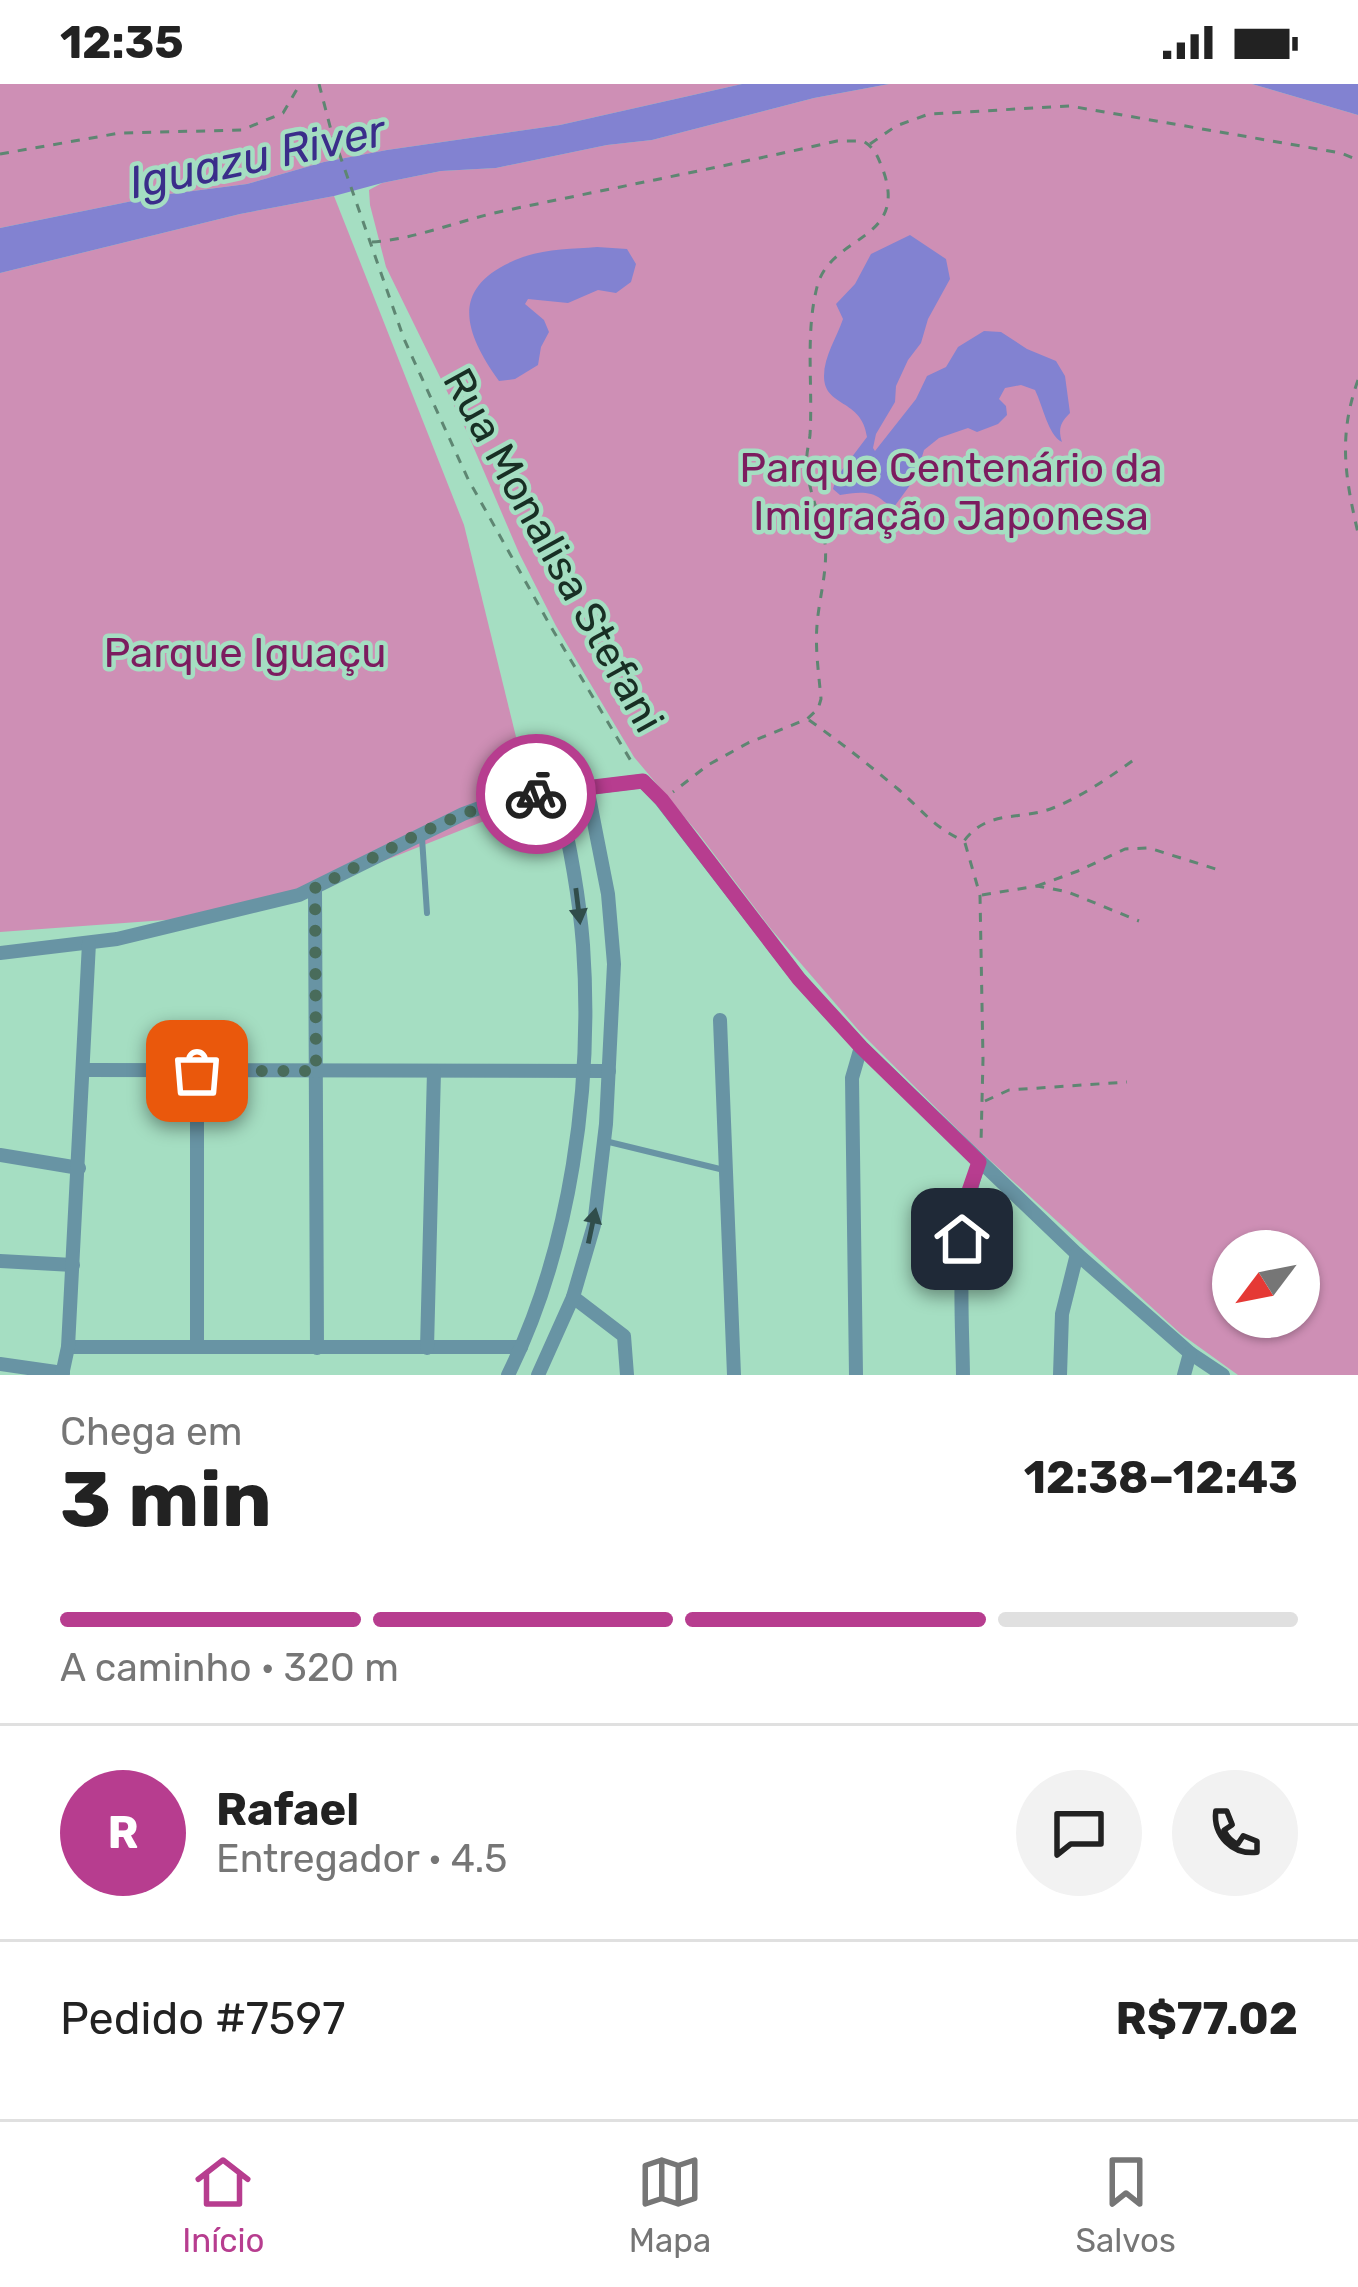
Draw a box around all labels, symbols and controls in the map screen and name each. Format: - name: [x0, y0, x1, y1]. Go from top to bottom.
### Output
- text: 12:35: [60, 16, 183, 69]
- water label: Iguazu River: [124, 103, 392, 209]
- street label: Rua Monalisa Stefani: [432, 360, 674, 741]
- park label: Parque Centenário da Imigração Japonesa: [739, 443, 1163, 541]
- park label: Parque Iguaçu: [104, 628, 386, 678]
- courier: [476, 734, 596, 854]
- icon: bike: [503, 761, 569, 827]
- one-way arrow: [569, 887, 588, 925]
- pin: [146, 1020, 248, 1122]
- icon: bag: [164, 1038, 230, 1104]
- pin: [911, 1188, 1013, 1290]
- icon: home: [929, 1206, 995, 1272]
- one-way arrow: [584, 1207, 603, 1244]
- north arrow: [1212, 1230, 1320, 1338]
- map controls: [1212, 1230, 1320, 1338]
- text: Chega em: [60, 1409, 242, 1455]
- text: 12:38–12:43: [1024, 1451, 1298, 1504]
- text: 3 min: [60, 1453, 272, 1546]
- text: A caminho · 320 m: [60, 1645, 399, 1691]
- button: chat: [1016, 1770, 1142, 1896]
- button: phone: [1172, 1770, 1298, 1896]
- text: Rafael: [216, 1783, 359, 1836]
- text: R: [107, 1806, 139, 1859]
- text: Entregador · 4.5: [216, 1836, 507, 1882]
- text: Pedido #7597: [60, 1992, 345, 2045]
- text: R$77.02: [1116, 1992, 1298, 2045]
- tab: Início: [182, 2149, 264, 2260]
- tab: Mapa: [629, 2149, 711, 2260]
- tab: Salvos: [1076, 2149, 1176, 2260]

